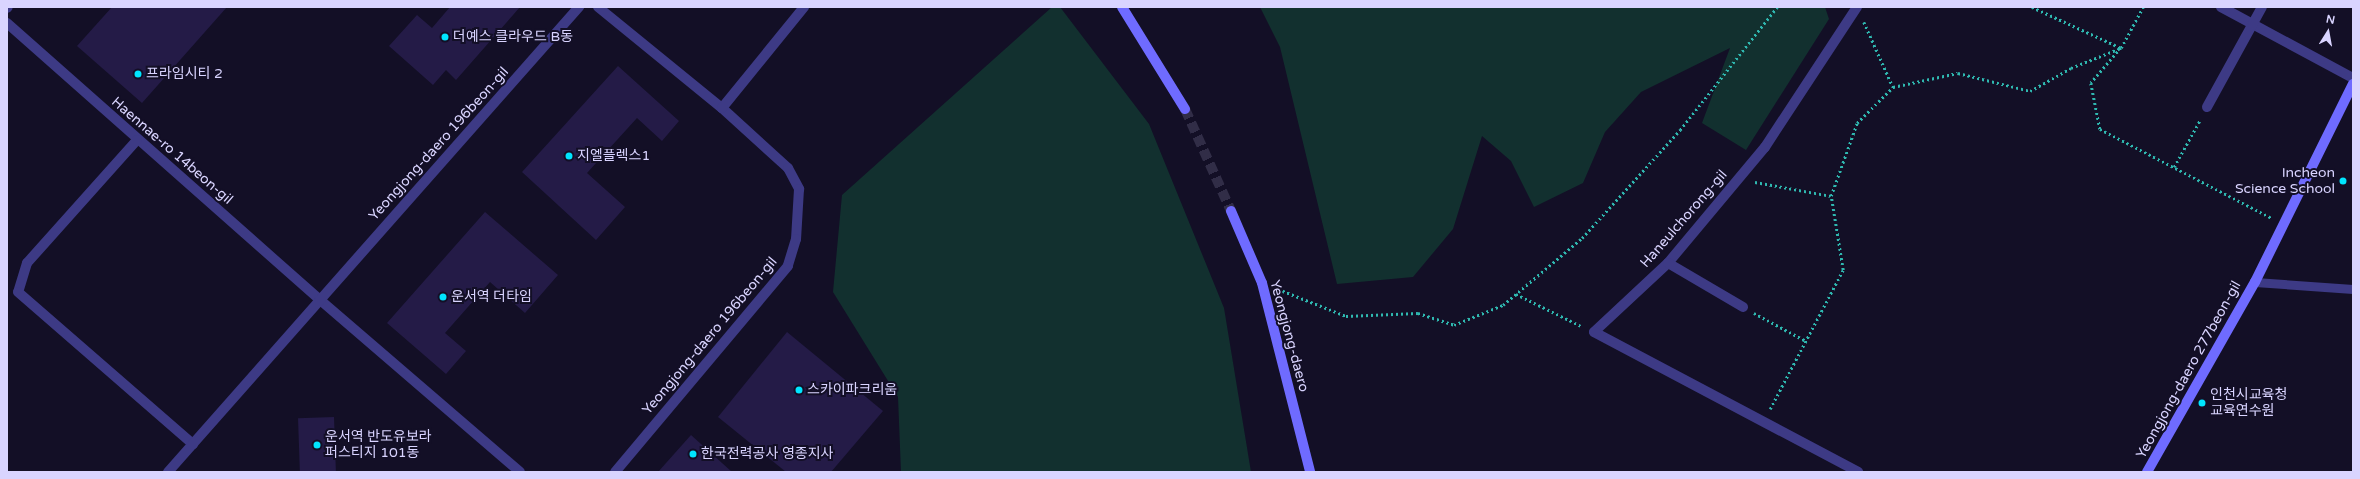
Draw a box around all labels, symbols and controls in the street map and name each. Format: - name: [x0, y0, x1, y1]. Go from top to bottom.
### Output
- north arrow: [2308, 12, 2348, 52]
- text: N: [2325, 13, 2336, 27]
- place label: 더예스 클라우드 B동: [453, 29, 573, 45]
- marker: 더예스 클라우드 B동: [440, 32, 450, 42]
- street label: Yeongjong-daero 196beon-gil: [366, 64, 512, 224]
- place label: 프라임시티 2: [146, 66, 223, 82]
- marker: 프라임시티 2: [133, 69, 143, 79]
- street label: Haennae-ro 14beon-gil: [108, 94, 236, 208]
- place label: 지엘플렉스1: [577, 148, 650, 164]
- marker: 지엘플렉스1: [564, 151, 574, 161]
- place label: Incheon Science School: [2235, 165, 2335, 198]
- street label: Haneulchorong-gil: [1637, 167, 1731, 271]
- marker: Incheon Science School: [2338, 176, 2348, 186]
- street label: Yeongjong-daero 196beon-gil: [639, 254, 781, 418]
- street label: Yeongjong-daero: [1266, 278, 1312, 394]
- street label: Yeongjong-daero 277beon-gil: [2133, 278, 2245, 462]
- place label: 운서역 더타임: [451, 289, 532, 305]
- marker: 운서역 더타임: [438, 292, 448, 302]
- place label: 스카이파크리움: [807, 382, 897, 398]
- marker: 스카이파크리움: [794, 385, 804, 395]
- place label: 인천시교육청 교육연수원: [2210, 387, 2287, 420]
- marker: 인천시교육청 교육연수원: [2197, 398, 2207, 408]
- place label: 운서역 반도유보라 퍼스티지 101동: [325, 429, 432, 462]
- marker: 운서역 반도유보라 퍼스티지 101동: [312, 440, 322, 450]
- place label: 한국전력공사 영종지사: [701, 446, 833, 462]
- marker: 한국전력공사 영종지사: [688, 449, 698, 459]

